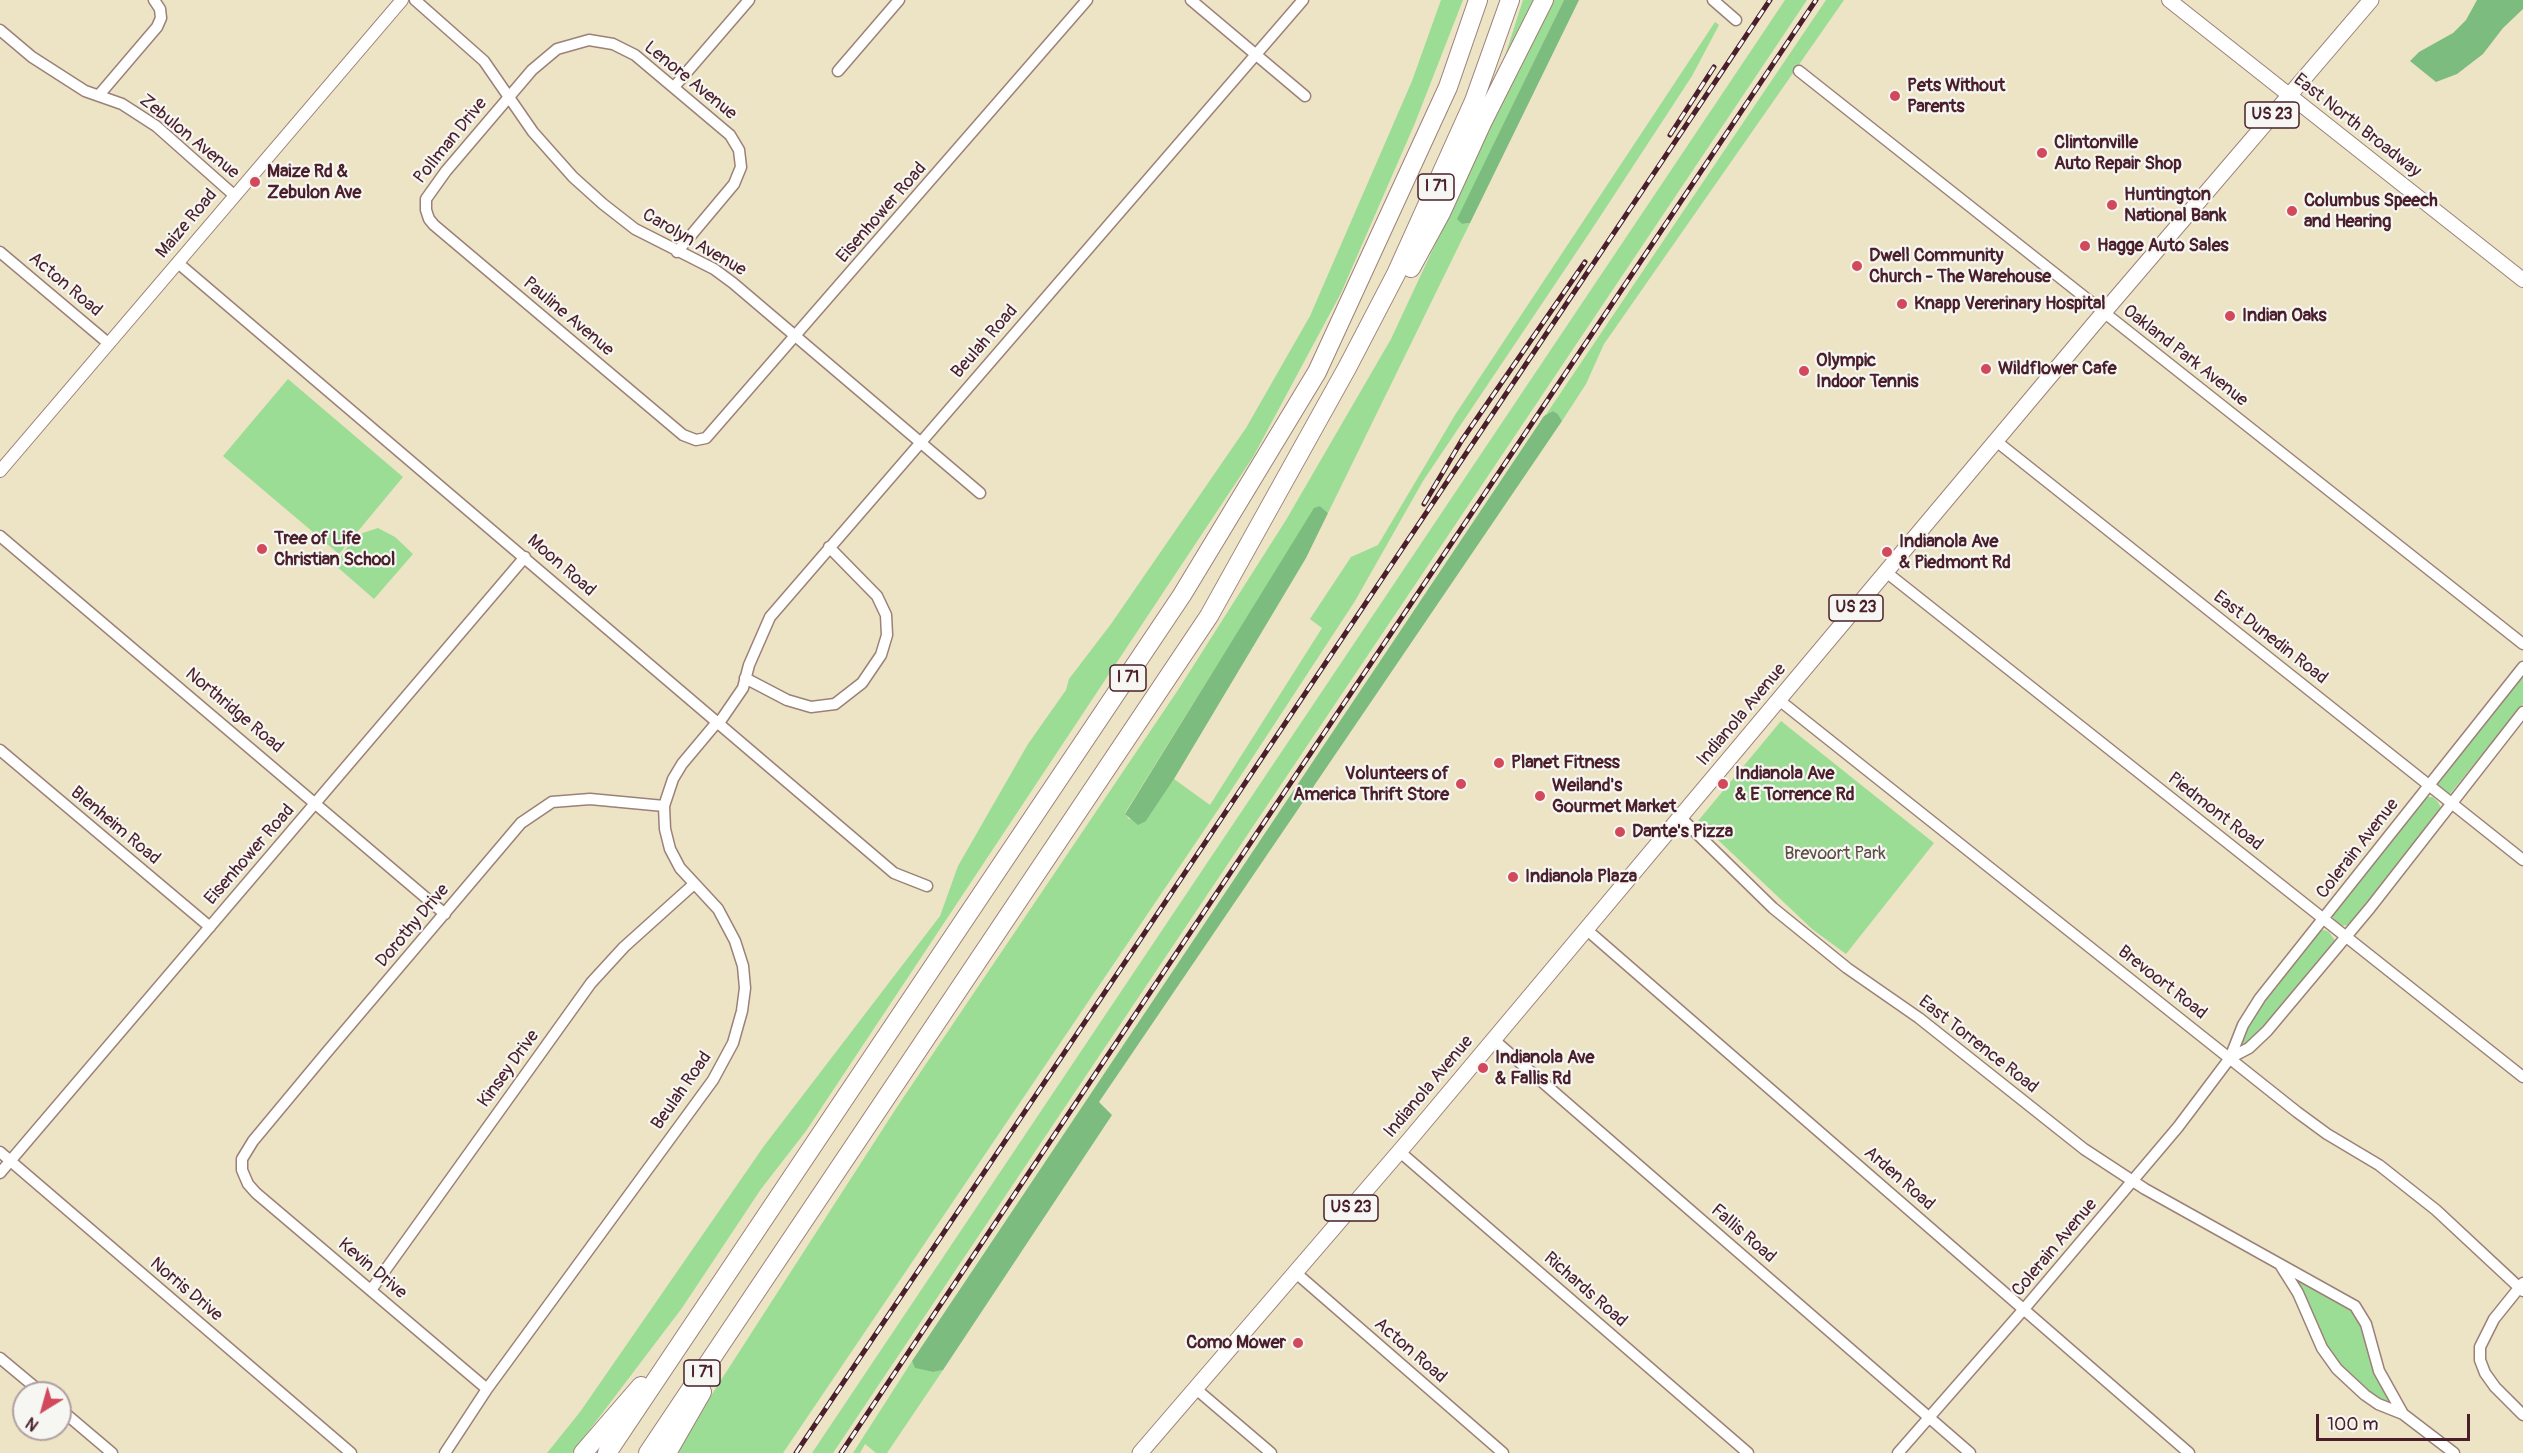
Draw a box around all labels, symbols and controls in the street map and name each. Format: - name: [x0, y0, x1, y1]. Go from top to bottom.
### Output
- street label: Lenore Avenue: [639, 37, 741, 125]
- street label: East North Broadway: [2289, 69, 2425, 183]
- place label: Pets Without Parents: [1907, 75, 2005, 118]
- marker: Pets Without Parents: [1888, 89, 1902, 103]
- street label: Zebulon Avenue: [135, 90, 243, 184]
- street label: Pollman Drive: [410, 94, 492, 188]
- road number: US 23: [2245, 102, 2299, 128]
- place label: Clintonville Auto Repair Shop: [2054, 132, 2182, 174]
- marker: Clintonville Auto Repair Shop: [2035, 146, 2049, 160]
- street label: Eisenhower Road: [833, 158, 931, 268]
- place label: Maize Rd & Zebulon Ave: [267, 161, 361, 204]
- road number: I 71: [1418, 174, 1454, 200]
- marker: Maize Rd & Zebulon Ave: [248, 175, 262, 189]
- place label: Huntington National Bank: [2124, 184, 2226, 226]
- street label: Maize Road: [152, 185, 222, 263]
- place label: Columbus Speech and Hearing: [2304, 190, 2438, 232]
- marker: Huntington National Bank: [2105, 198, 2119, 212]
- street label: Carolyn Avenue: [638, 204, 750, 282]
- marker: Columbus Speech and Hearing: [2285, 204, 2299, 218]
- place label: Hagge Auto Sales: [2097, 235, 2229, 257]
- marker: Hagge Auto Sales: [2078, 239, 2092, 253]
- place label: Dwell Community Church - The Warehouse: [1869, 245, 2051, 288]
- street label: Acton Road: [24, 248, 106, 322]
- marker: Dwell Community Church - The Warehouse: [1850, 259, 1864, 273]
- street label: Pauline Avenue: [518, 273, 618, 361]
- place label: Knapp Vererinary Hospital: [1914, 293, 2106, 315]
- marker: Knapp Vererinary Hospital: [1895, 297, 1909, 311]
- street label: Oakland Park Avenue: [2118, 300, 2252, 412]
- street label: Beulah Road: [947, 301, 1023, 383]
- place label: Indian Oaks: [2242, 305, 2327, 327]
- marker: Indian Oaks: [2223, 309, 2237, 323]
- place label: Olympic Indoor Tennis: [1816, 350, 1918, 392]
- place label: Wildflower Cafe: [1998, 358, 2117, 380]
- marker: Wildflower Cafe: [1979, 362, 1993, 376]
- marker: Olympic Indoor Tennis: [1797, 364, 1811, 378]
- place label: Tree of Life Christian School: [274, 528, 395, 570]
- street label: Moon Road: [522, 530, 600, 602]
- place label: Indianola Ave & Piedmont Rd: [1899, 531, 2011, 574]
- marker: Tree of Life Christian School: [255, 542, 269, 556]
- marker: Indianola Ave & Piedmont Rd: [1880, 545, 1894, 559]
- street label: East Dunedin Road: [2209, 587, 2331, 689]
- road number: US 23: [1829, 595, 1883, 621]
- street label: Indianola Avenue: [1693, 659, 1791, 771]
- street label: Northridge Road: [181, 664, 287, 758]
- road number: I 71: [1110, 665, 1146, 691]
- place label: Planet Fitness: [1511, 752, 1620, 774]
- marker: Planet Fitness: [1492, 756, 1506, 770]
- place label: Volunteers of America Thrift Store: [1293, 763, 1449, 806]
- place label: Indianola Ave & E Torrence Rd: [1735, 763, 1855, 806]
- street label: Piedmont Road: [2163, 768, 2267, 856]
- place label: Weiland's Gourmet Market: [1552, 775, 1676, 818]
- marker: Volunteers of America Thrift Store: [1454, 777, 1468, 791]
- marker: Indianola Ave & E Torrence Rd: [1716, 777, 1730, 791]
- street label: Blenheim Road: [66, 782, 164, 870]
- marker: Weiland's Gourmet Market: [1533, 789, 1547, 803]
- street label: Colerain Avenue: [2312, 795, 2404, 903]
- street label: Eisenhower Road: [201, 800, 299, 910]
- place label: Dante's Pizza: [1632, 821, 1733, 843]
- marker: Dante's Pizza: [1613, 825, 1627, 839]
- park label: Brevoort Park: [1784, 843, 1886, 865]
- place label: Indianola Plaza: [1525, 866, 1637, 888]
- marker: Indianola Plaza: [1506, 870, 1520, 884]
- street label: Dorothy Drive: [372, 880, 454, 972]
- street label: Brevoort Road: [2113, 941, 2211, 1025]
- street label: East Torrence Road: [1914, 991, 2042, 1099]
- street label: Kinsey Drive: [474, 1026, 544, 1112]
- street label: Indianola Avenue: [1380, 1031, 1478, 1143]
- place label: Indianola Ave & Fallis Rd: [1495, 1047, 1594, 1090]
- street label: Beulah Road: [647, 1048, 717, 1134]
- marker: Indianola Ave & Fallis Rd: [1476, 1061, 1490, 1075]
- street label: Arden Road: [1859, 1142, 1939, 1216]
- road number: US 23: [1324, 1195, 1378, 1221]
- street label: Colerain Avenue: [2008, 1195, 2102, 1301]
- street label: Fallis Road: [1706, 1200, 1780, 1268]
- street label: Kevin Drive: [333, 1234, 411, 1304]
- street label: Richards Road: [1539, 1248, 1631, 1332]
- street label: Norris Drive: [145, 1253, 227, 1327]
- street label: Acton Road: [1369, 1314, 1451, 1388]
- place label: Como Mower: [1186, 1332, 1286, 1354]
- marker: Como Mower: [1291, 1336, 1305, 1350]
- road number: I 71: [684, 1360, 720, 1386]
- north arrow: [12, 1381, 72, 1441]
- scale bar: [2319, 1402, 2474, 1440]
- text: N: [22, 1413, 43, 1435]
- text: 100 m: [2327, 1413, 2379, 1436]

